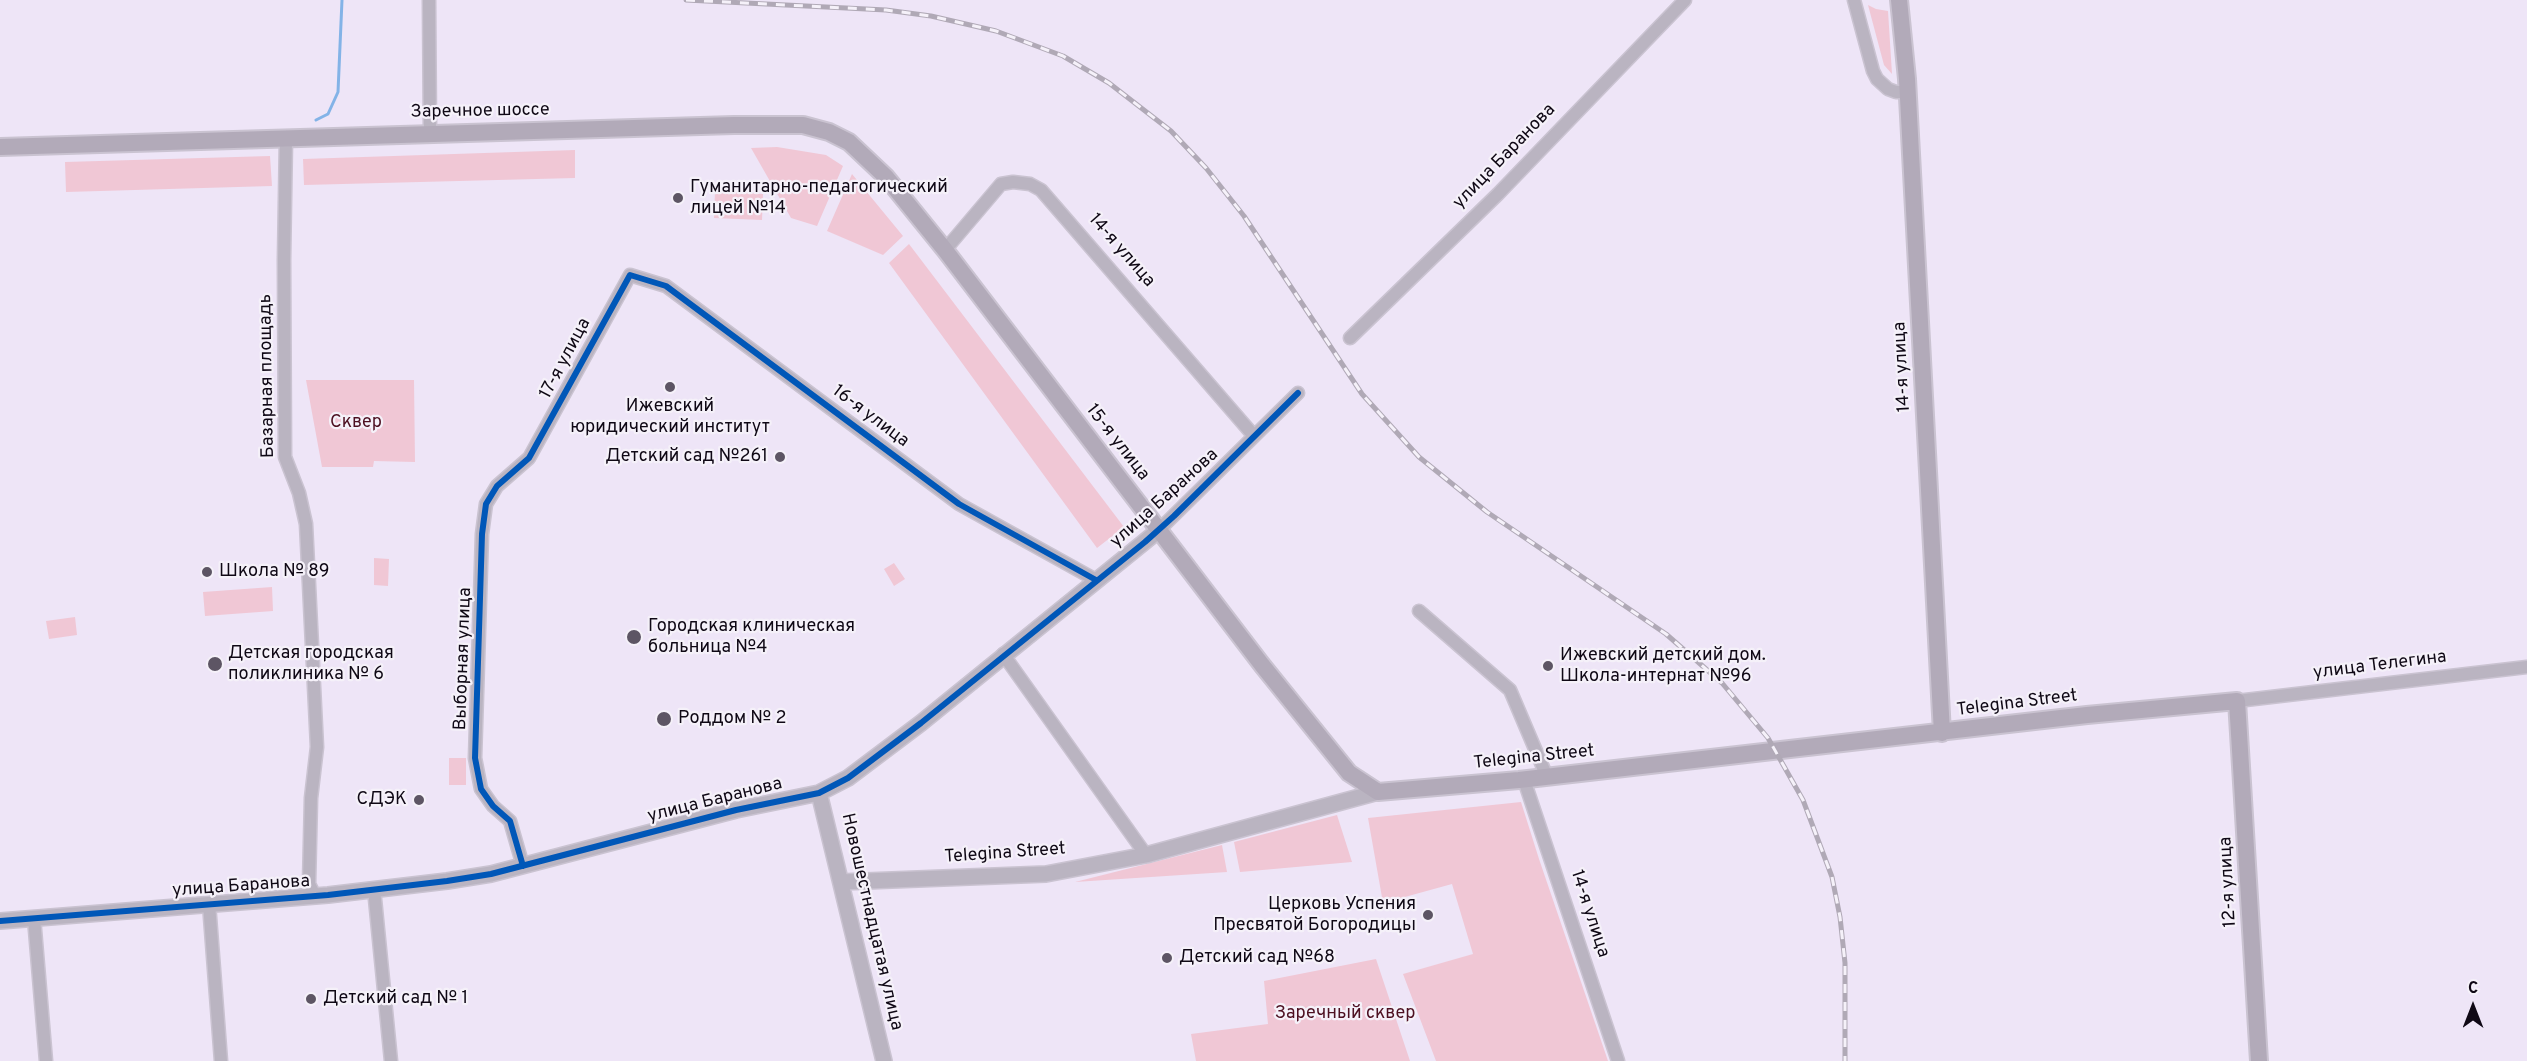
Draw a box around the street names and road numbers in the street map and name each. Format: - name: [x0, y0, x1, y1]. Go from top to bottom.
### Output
- street label: Заречное шоссе: [410, 100, 550, 124]
- street label: улица Баранова: [1449, 100, 1561, 214]
- street label: 14-я улица: [1083, 210, 1159, 292]
- street label: Базарная площадь: [256, 294, 280, 458]
- street label: 17-я улица: [536, 315, 596, 403]
- street label: 14-я улица: [1890, 321, 1916, 413]
- street label: 16-я улица: [827, 381, 913, 453]
- street label: 15-я улица: [1080, 401, 1154, 485]
- street label: улица Баранова: [1106, 445, 1224, 553]
- street label: Выборная улица: [451, 587, 477, 731]
- street label: улица Телегина: [2312, 647, 2448, 685]
- street label: Telegina Street: [1955, 686, 2079, 722]
- street label: Telegina Street: [1472, 741, 1596, 775]
- street label: улица Баранова: [645, 774, 785, 828]
- street label: Новошестнадцатая улица: [835, 811, 907, 1033]
- street label: 12-я улица: [2216, 836, 2242, 928]
- street label: Telegina Street: [944, 839, 1066, 869]
- street label: 14-я улица: [1565, 868, 1613, 960]
- street label: улица Баранова: [171, 871, 311, 903]

